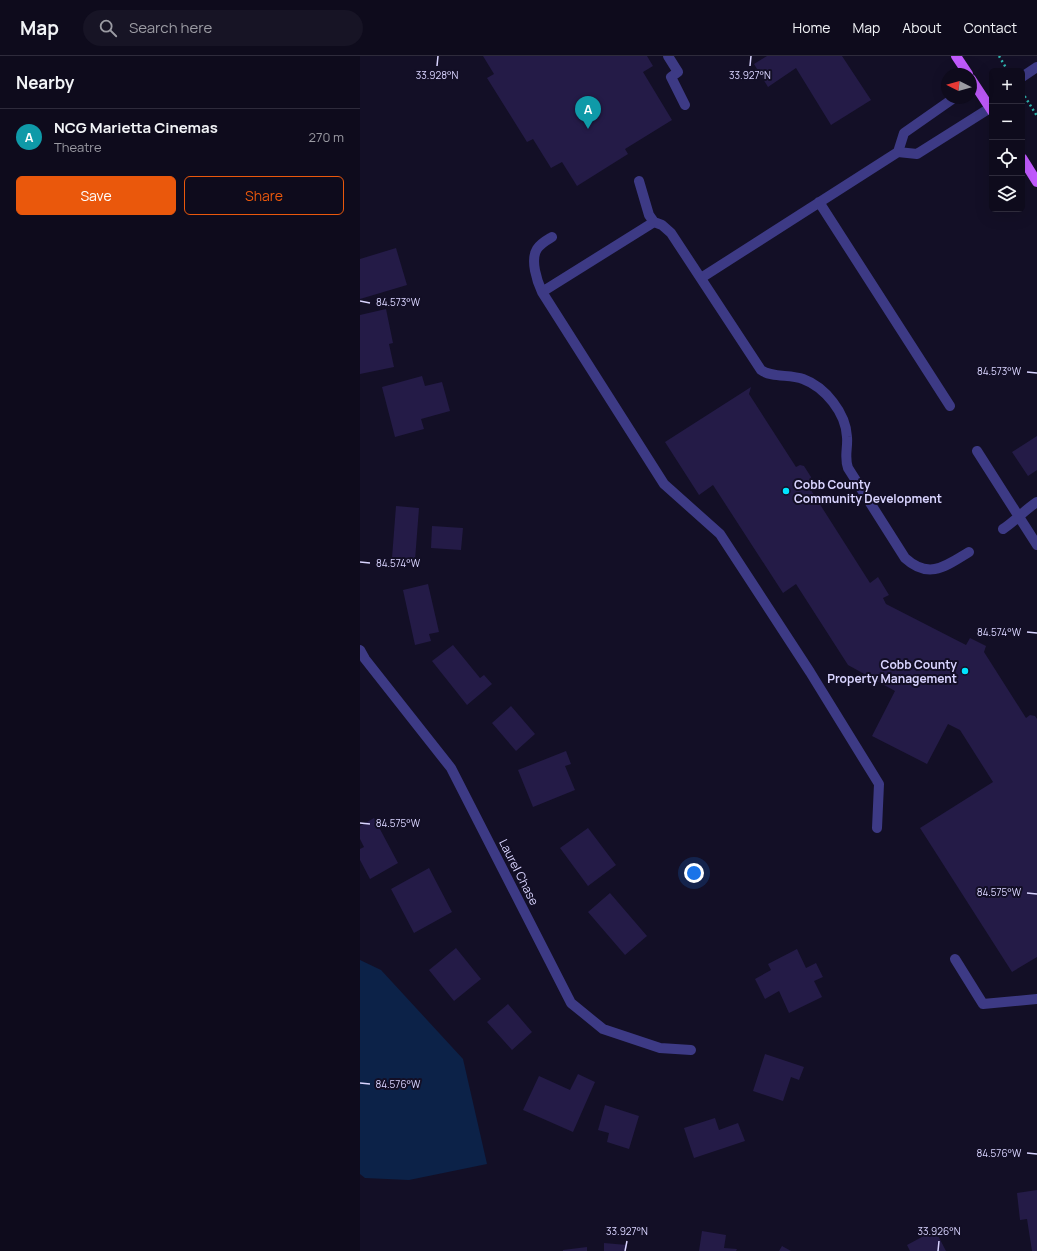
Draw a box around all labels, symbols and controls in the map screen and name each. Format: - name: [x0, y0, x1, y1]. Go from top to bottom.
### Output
- search box: [83, 10, 363, 46]
- text: Map: [20, 15, 59, 41]
- icon: search: [97, 17, 119, 39]
- text: Search here: [129, 17, 212, 38]
- text: Home: [793, 18, 830, 37]
- text: Map: [852, 18, 880, 37]
- text: About: [902, 18, 942, 37]
- text: Contact: [964, 18, 1017, 37]
- text: 33.928°N: [416, 68, 458, 82]
- text: 33.927°N: [729, 68, 771, 82]
- north arrow: [941, 68, 977, 104]
- map controls: [989, 68, 1025, 212]
- button: +: [989, 68, 1025, 104]
- text: Nearby: [16, 71, 74, 94]
- pin: A: [575, 96, 601, 129]
- button: −: [989, 104, 1025, 140]
- text: NCG Marietta Cinemas: [54, 117, 218, 138]
- text: A: [25, 128, 33, 146]
- text: 270 m: [309, 128, 344, 146]
- text: Theatre: [54, 138, 102, 156]
- button: locate: [989, 140, 1025, 176]
- button: Save: [16, 176, 176, 215]
- button: Share: [184, 176, 344, 215]
- button: layers: [989, 176, 1025, 212]
- text: 84.573°W: [376, 295, 421, 309]
- text: 84.573°W: [977, 364, 1022, 378]
- place label: Cobb County Community Development: [794, 476, 942, 507]
- marker: Cobb County Community Development: [781, 486, 791, 496]
- text: 84.574°W: [376, 556, 421, 570]
- text: 84.574°W: [977, 625, 1022, 639]
- place label: Cobb County Property Management: [827, 656, 957, 687]
- marker: Cobb County Property Management: [960, 666, 970, 676]
- text: 84.575°W: [376, 816, 421, 830]
- street label: Laurel Chase: [495, 836, 543, 908]
- your location: [684, 863, 704, 883]
- text: 84.575°W: [977, 885, 1022, 899]
- text: 84.576°W: [376, 1077, 421, 1091]
- text: 84.576°W: [977, 1146, 1022, 1160]
- text: 33.927°N: [606, 1224, 648, 1238]
- text: 33.926°N: [917, 1224, 961, 1238]

